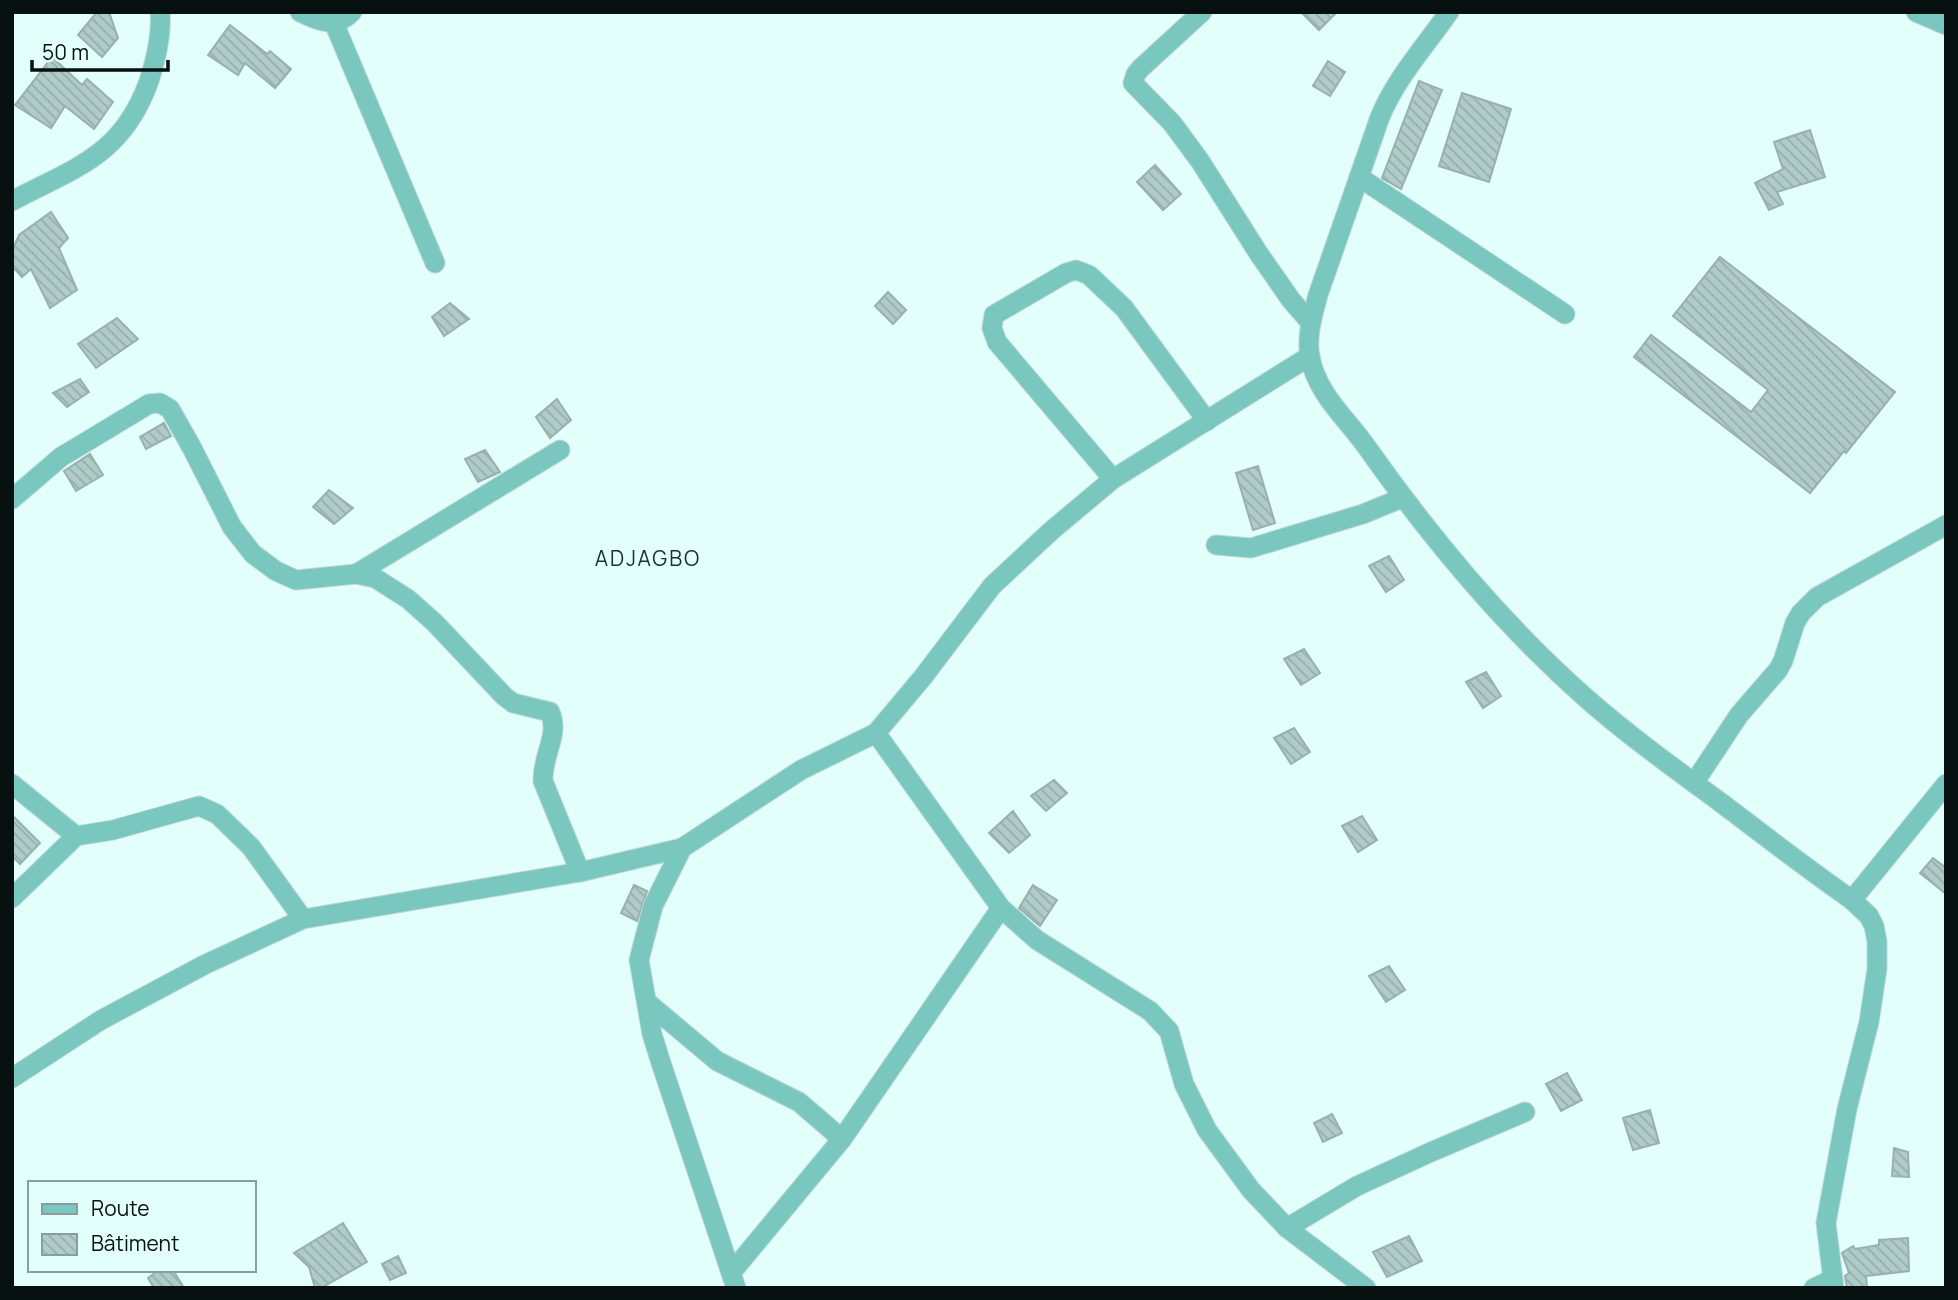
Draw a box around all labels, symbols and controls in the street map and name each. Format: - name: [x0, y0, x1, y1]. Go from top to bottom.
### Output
- scale bar: [32, 28, 168, 72]
- text: 50 m: [42, 38, 89, 66]
- district label: ADJAGBO: [595, 544, 701, 572]
- legend: [28, 1181, 256, 1272]
- text: Route: [91, 1194, 149, 1222]
- text: Bâtiment: [91, 1229, 179, 1257]

